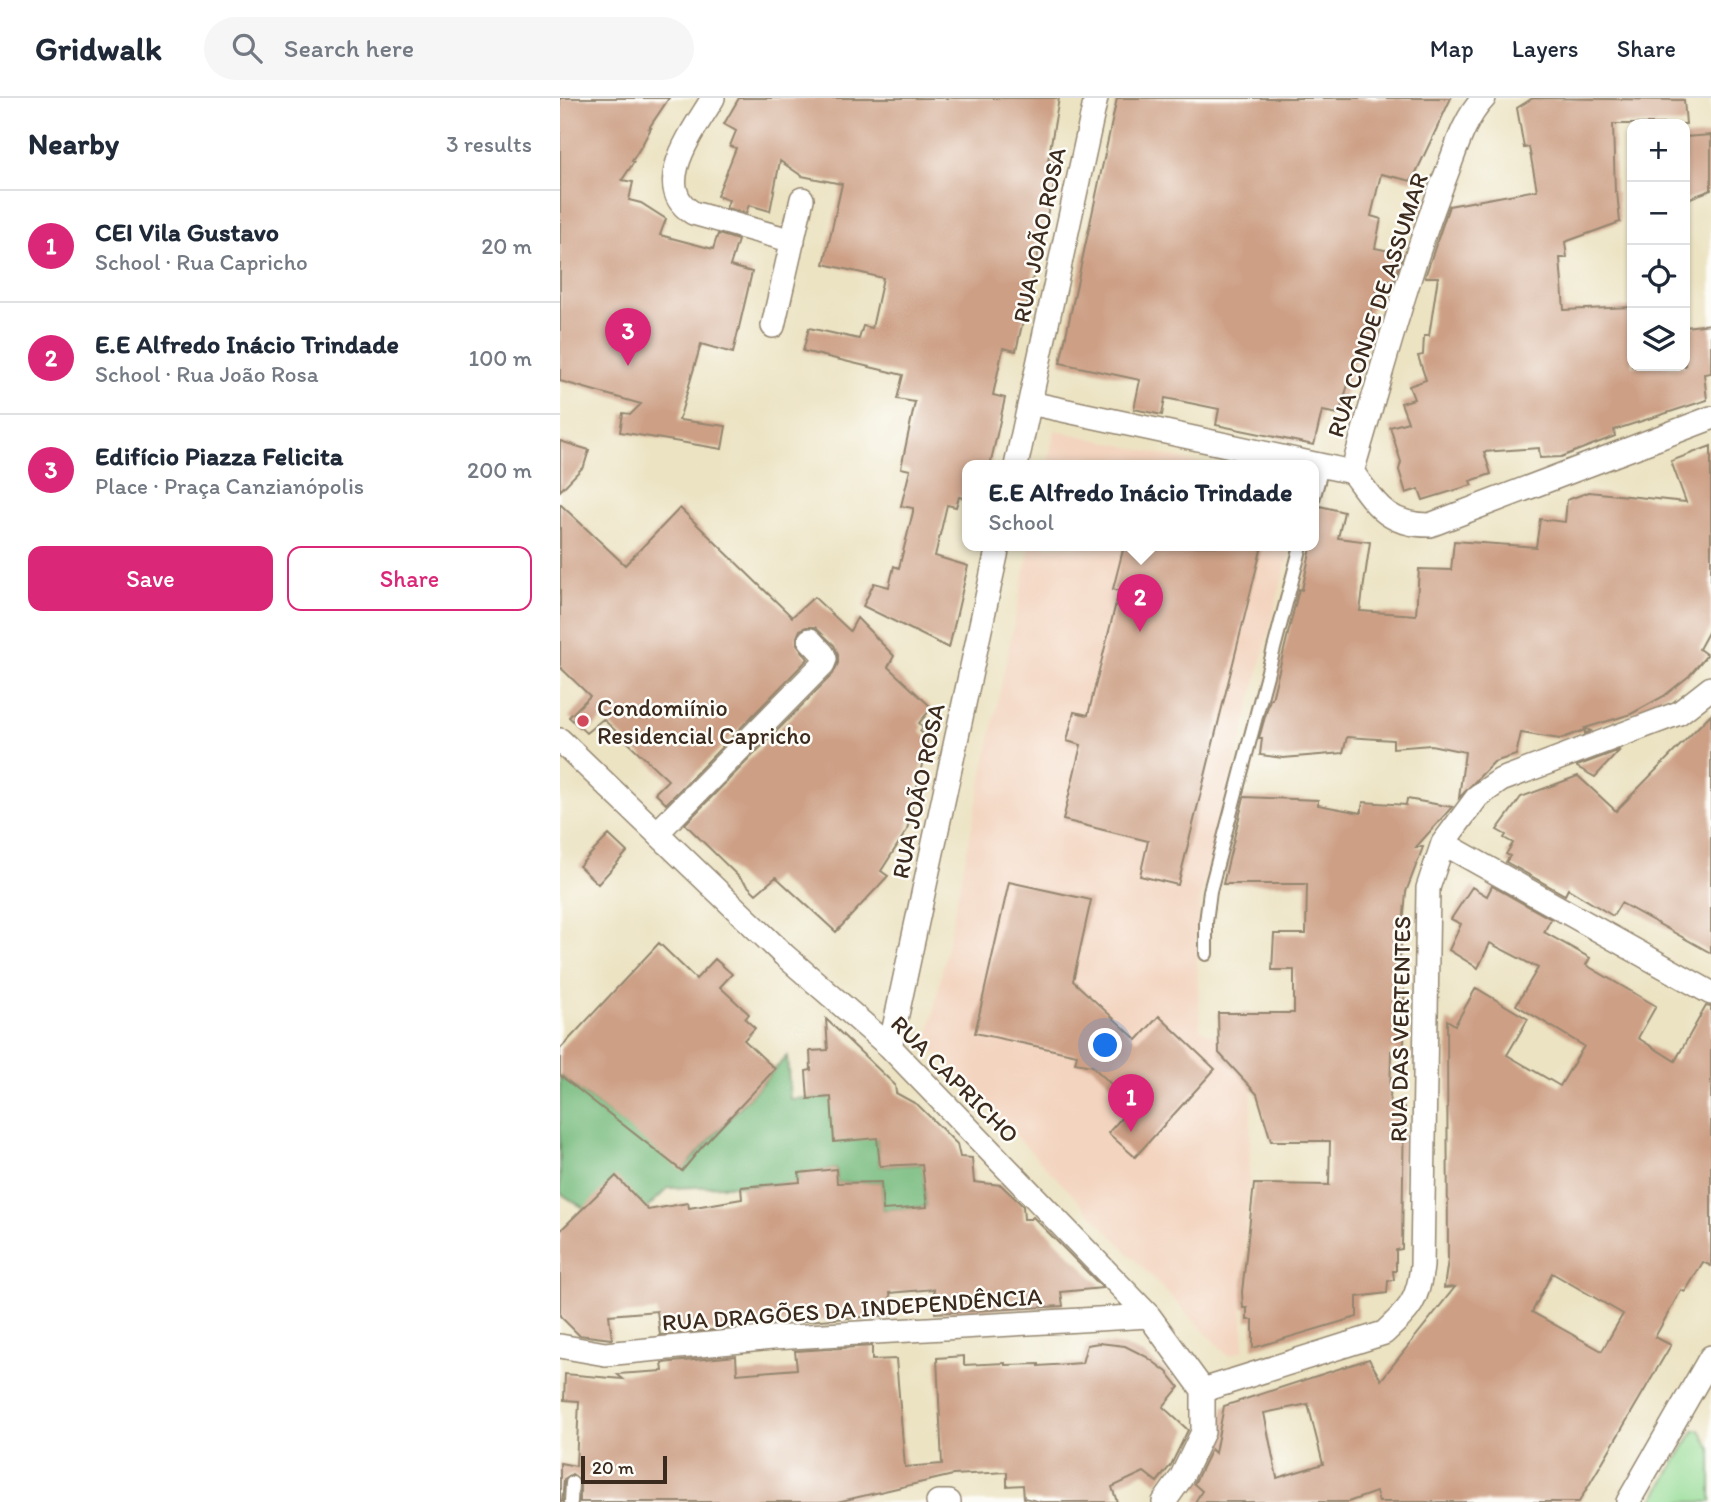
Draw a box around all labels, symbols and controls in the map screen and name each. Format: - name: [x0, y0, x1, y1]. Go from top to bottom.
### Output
- search box: [204, 17, 694, 80]
- text: Gridwalk: [35, 29, 162, 68]
- icon: search: [228, 29, 266, 67]
- text: Search here: [284, 32, 414, 64]
- text: Map: [1430, 34, 1474, 63]
- text: Layers: [1512, 34, 1579, 63]
- text: Share: [1617, 34, 1676, 63]
- map controls: [1627, 119, 1690, 371]
- button: +: [1627, 119, 1690, 182]
- text: Nearby: [28, 125, 119, 162]
- text: 3 results: [446, 130, 532, 158]
- street label: RUA JOÃO ROSA: [1006, 145, 1072, 325]
- street label: RUA CONDE DE ASSUMAR: [1320, 169, 1434, 441]
- button: −: [1627, 182, 1690, 245]
- text: CEI Vila Gustavo: [95, 216, 279, 248]
- text: 1: [46, 232, 56, 260]
- text: 20 m: [481, 232, 532, 260]
- button: locate: [1627, 245, 1690, 308]
- text: School · Rua Capricho: [95, 248, 308, 276]
- pin: 3: [605, 308, 651, 366]
- button: layers: [1627, 308, 1690, 371]
- text: E.E Alfredo Inácio Trindade: [95, 328, 399, 360]
- text: 2: [45, 344, 57, 372]
- text: 100 m: [468, 344, 532, 372]
- text: School · Rua João Rosa: [95, 360, 319, 388]
- text: Edifício Piazza Felicita: [95, 440, 343, 472]
- text: 3: [45, 456, 57, 484]
- text: 200 m: [467, 456, 532, 484]
- popup: [962, 460, 1319, 551]
- text: Place · Praça Canzianópolis: [95, 472, 364, 500]
- text: E.E Alfredo Inácio Trindade: [989, 476, 1292, 508]
- text: School: [989, 508, 1054, 536]
- button: Save: [28, 546, 273, 611]
- button: Share: [287, 546, 532, 611]
- pin: 2: [1117, 574, 1163, 632]
- place label: Condomiínio Residencial Capricho: [597, 693, 811, 750]
- street label: RUA JOÃO ROSA: [885, 701, 951, 881]
- marker: Condomiínio Residencial Capricho: [575, 713, 591, 729]
- street label: RUA DAS VERTENTES: [1384, 916, 1416, 1142]
- street label: RUA CAPRICHO: [885, 1009, 1025, 1149]
- your location: [1088, 1028, 1122, 1062]
- pin: 1: [1108, 1074, 1154, 1132]
- street label: RUA DRAGÕES DA INDEPENDÊNCIA: [661, 1281, 1043, 1337]
- scale bar: [581, 1453, 667, 1485]
- text: 20 m: [592, 1456, 634, 1479]

